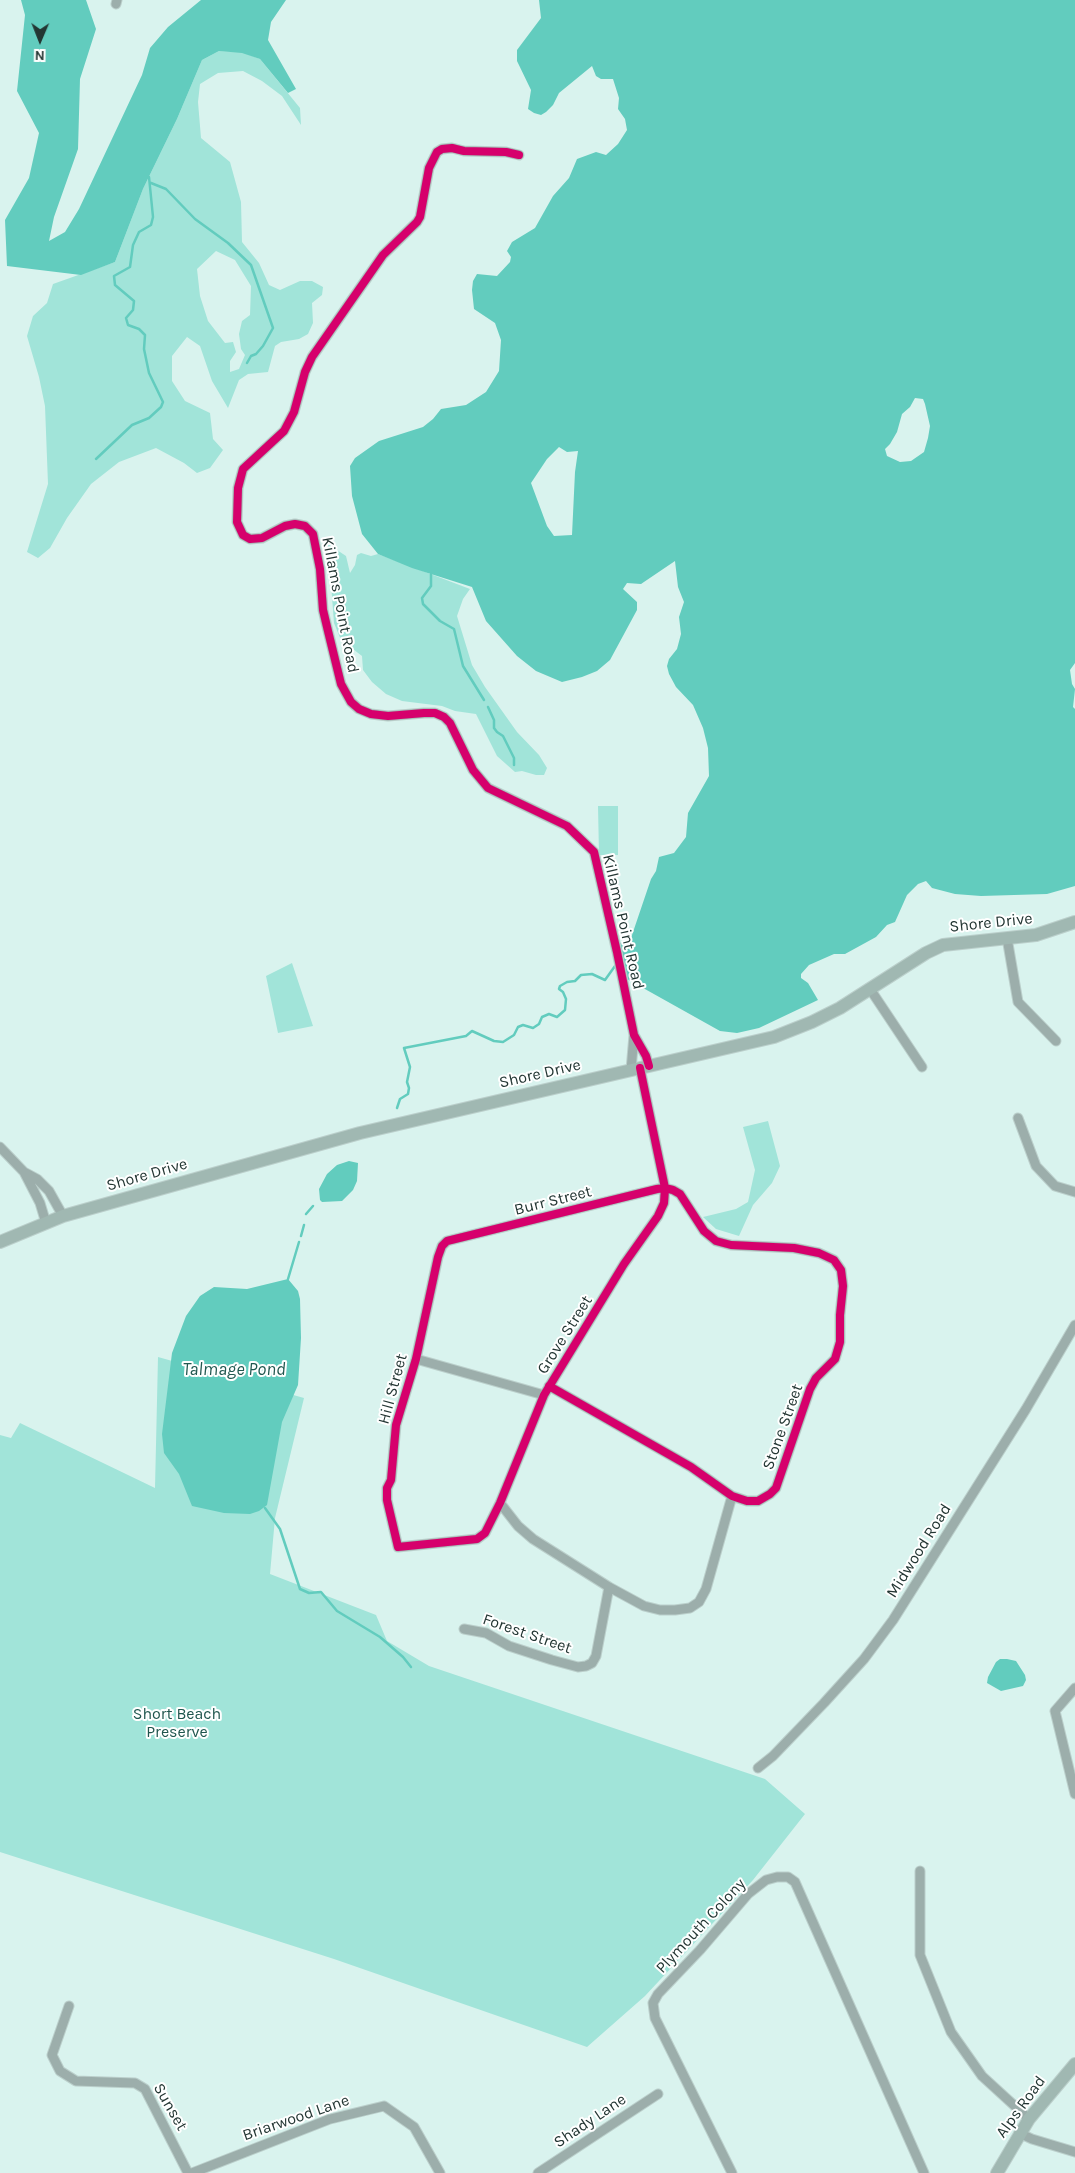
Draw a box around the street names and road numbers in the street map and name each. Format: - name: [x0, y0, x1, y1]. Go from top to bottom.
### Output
- street label: Killams Point Road: [317, 535, 363, 675]
- street label: Killams Point Road: [598, 853, 648, 991]
- street label: Shore Drive: [949, 909, 1033, 937]
- street label: Shore Drive: [497, 1055, 583, 1093]
- street label: Shore Drive: [104, 1154, 190, 1196]
- street label: Burr Street: [512, 1182, 594, 1220]
- street label: Grove Street: [533, 1292, 597, 1378]
- street label: Hill Street: [374, 1352, 412, 1426]
- street label: Stone Street: [759, 1381, 807, 1473]
- street label: Midwood Road: [883, 1501, 955, 1601]
- street label: Forest Street: [480, 1610, 574, 1658]
- street label: Plymouth Colony: [652, 1875, 750, 1977]
- street label: Alps Road: [992, 2072, 1050, 2142]
- street label: Sunset: [149, 2080, 191, 2134]
- street label: Shady Lane: [550, 2090, 630, 2152]
- street label: Briarwood Lane: [240, 2091, 352, 2145]

